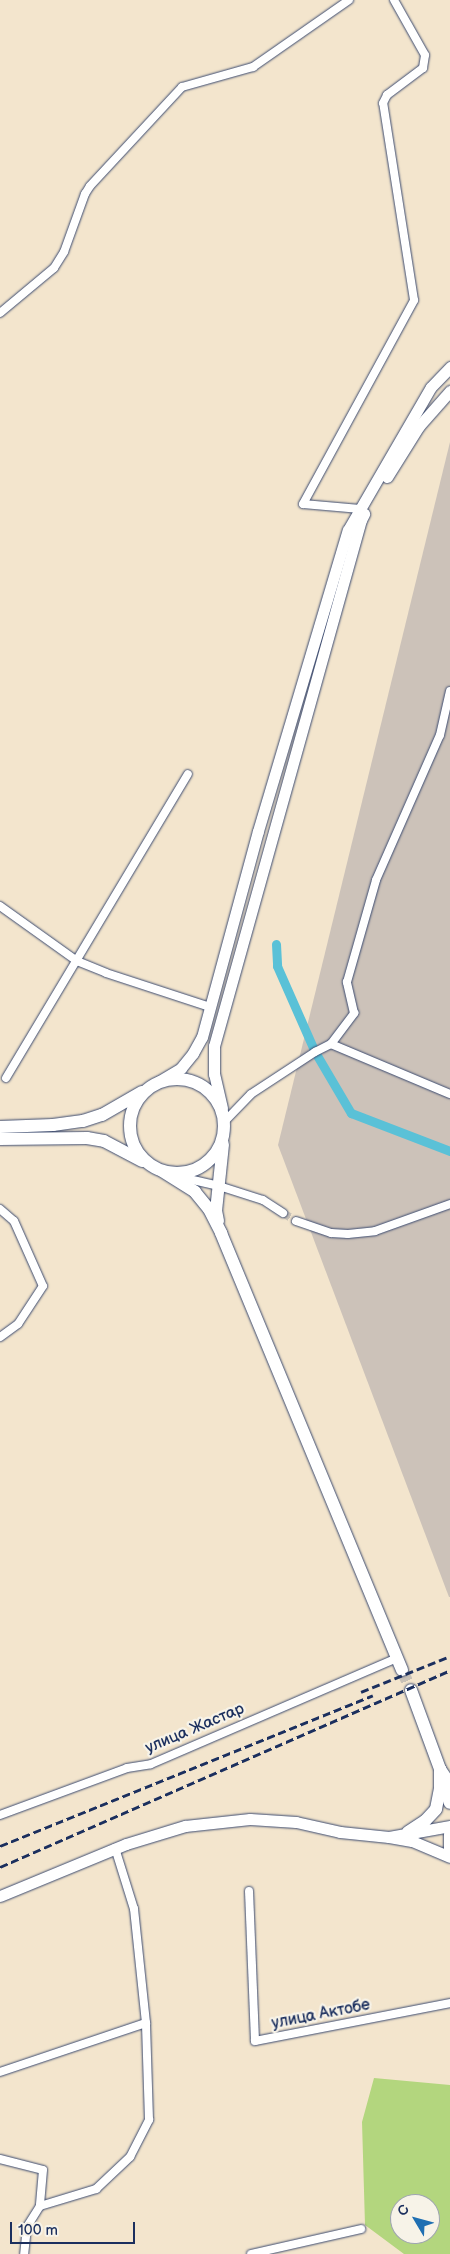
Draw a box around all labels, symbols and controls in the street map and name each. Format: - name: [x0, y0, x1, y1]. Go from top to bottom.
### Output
- street label: улица Жастар: [143, 1700, 247, 1758]
- street label: улица Актобе: [270, 1996, 372, 2034]
- north arrow: [390, 2194, 440, 2244]
- text: С: [394, 2201, 413, 2219]
- scale bar: [12, 2212, 138, 2244]
- text: 100 m: [18, 2221, 58, 2240]

